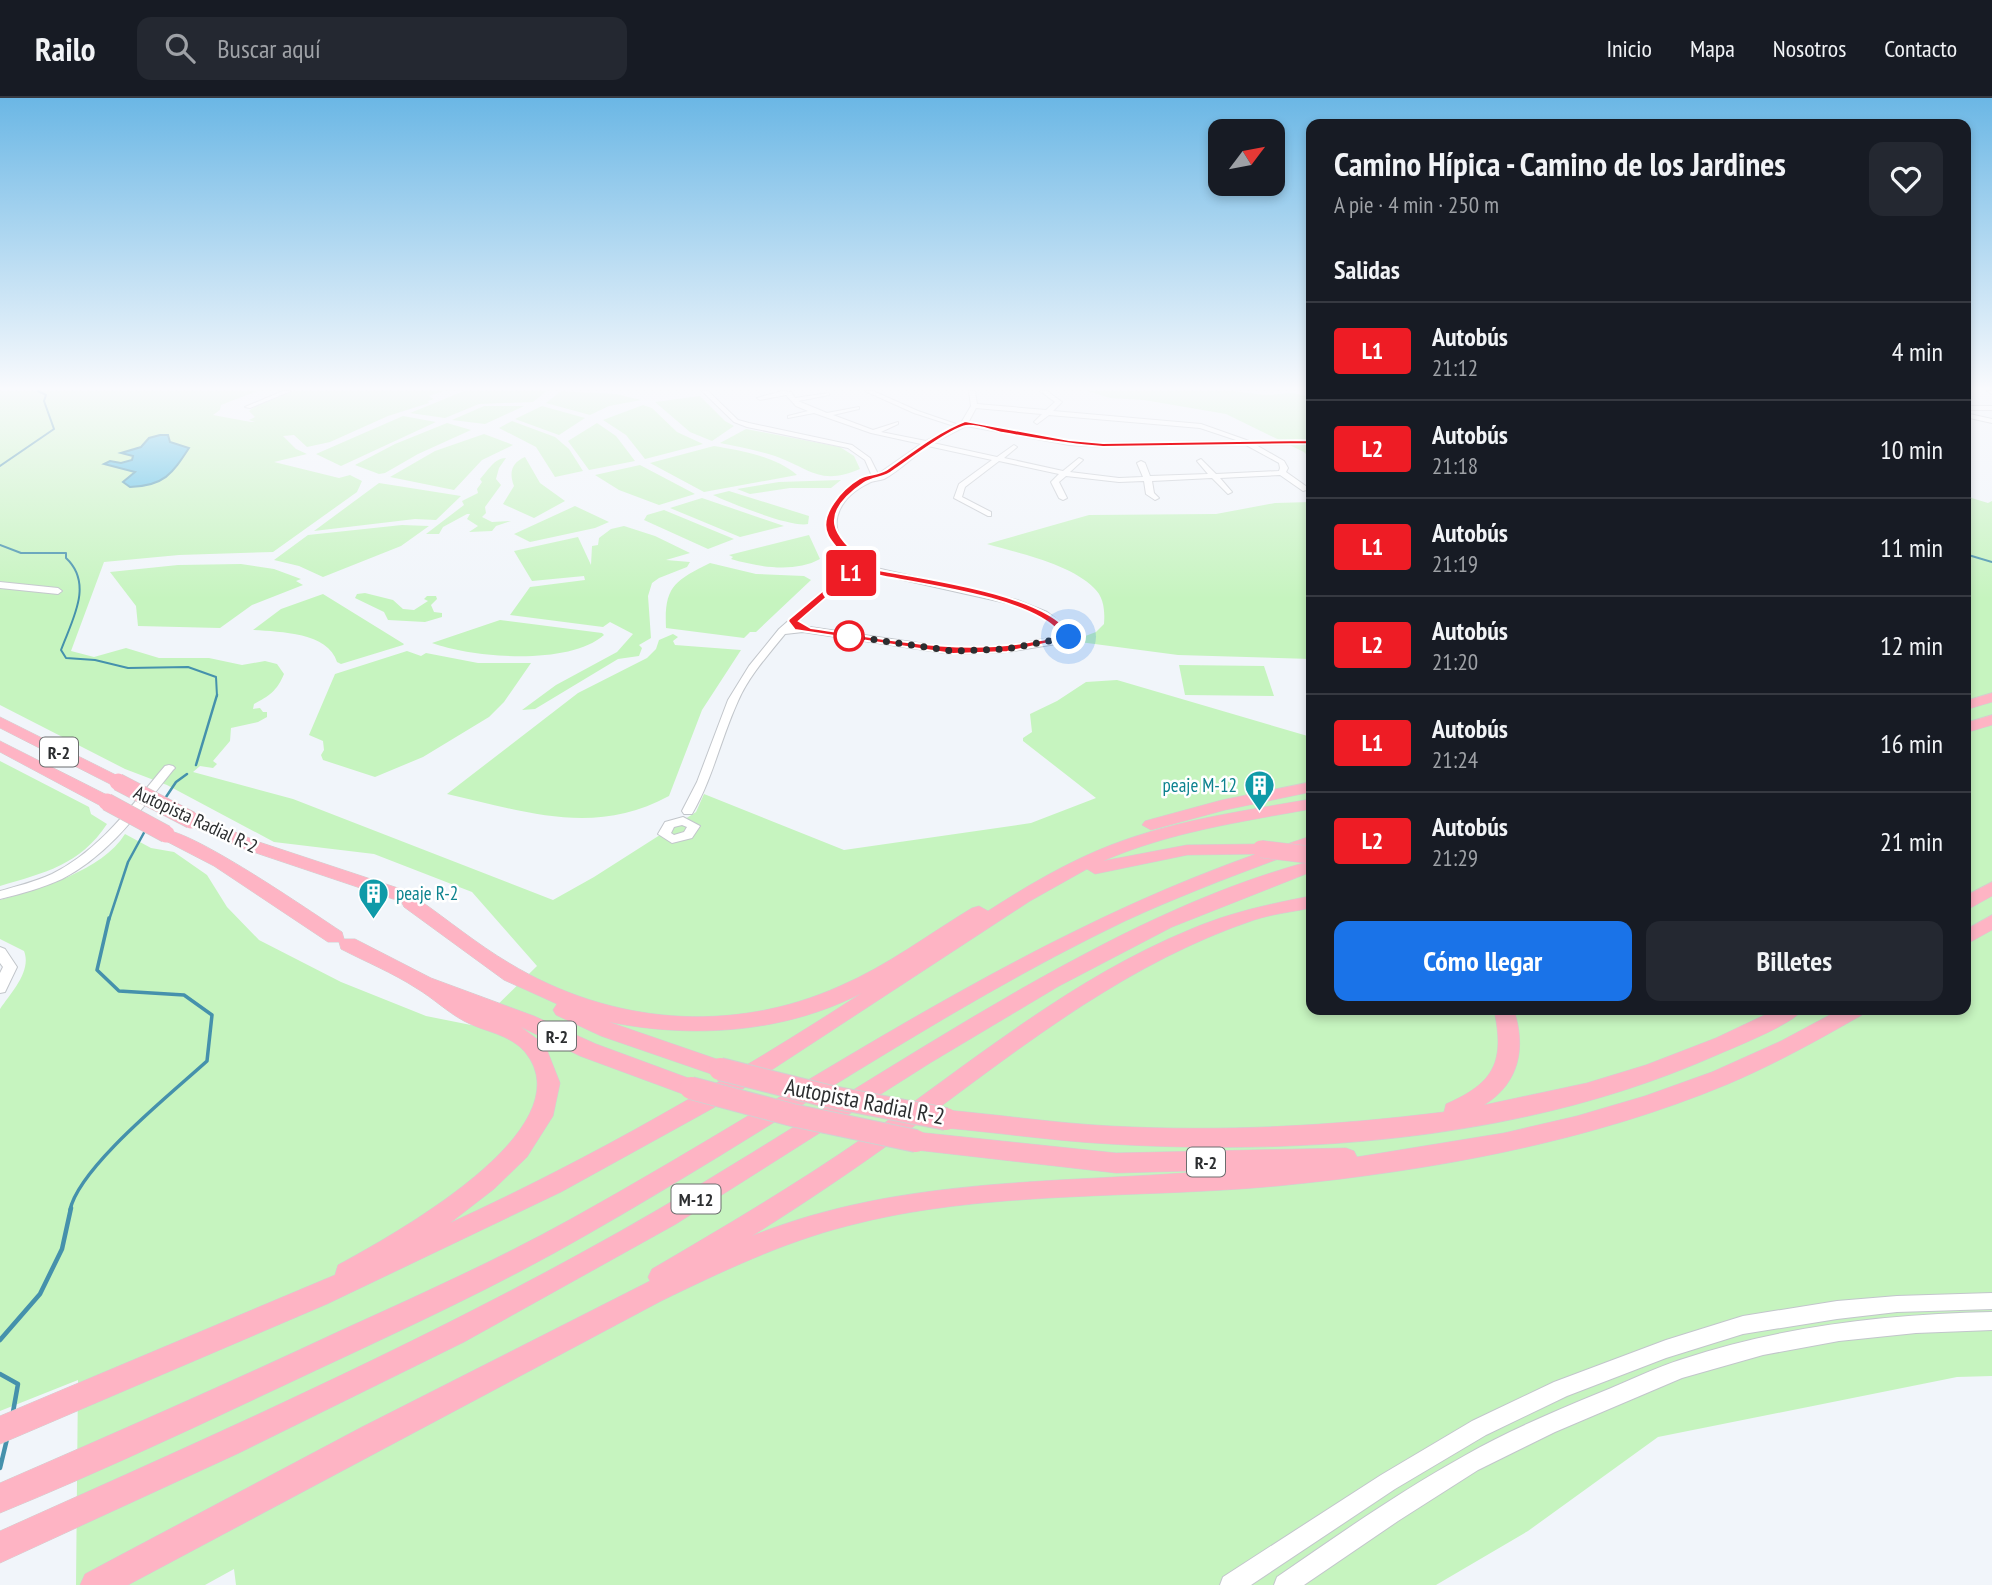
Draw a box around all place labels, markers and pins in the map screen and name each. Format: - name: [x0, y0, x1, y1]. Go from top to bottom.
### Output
- unlabelled marker: [834, 621, 864, 651]
- building icon: peaje M-12: [1243, 768, 1277, 812]
- place label: peaje M-12: [1163, 773, 1237, 797]
- building icon: peaje R-2: [356, 876, 390, 920]
- place label: peaje R-2: [396, 881, 458, 905]

